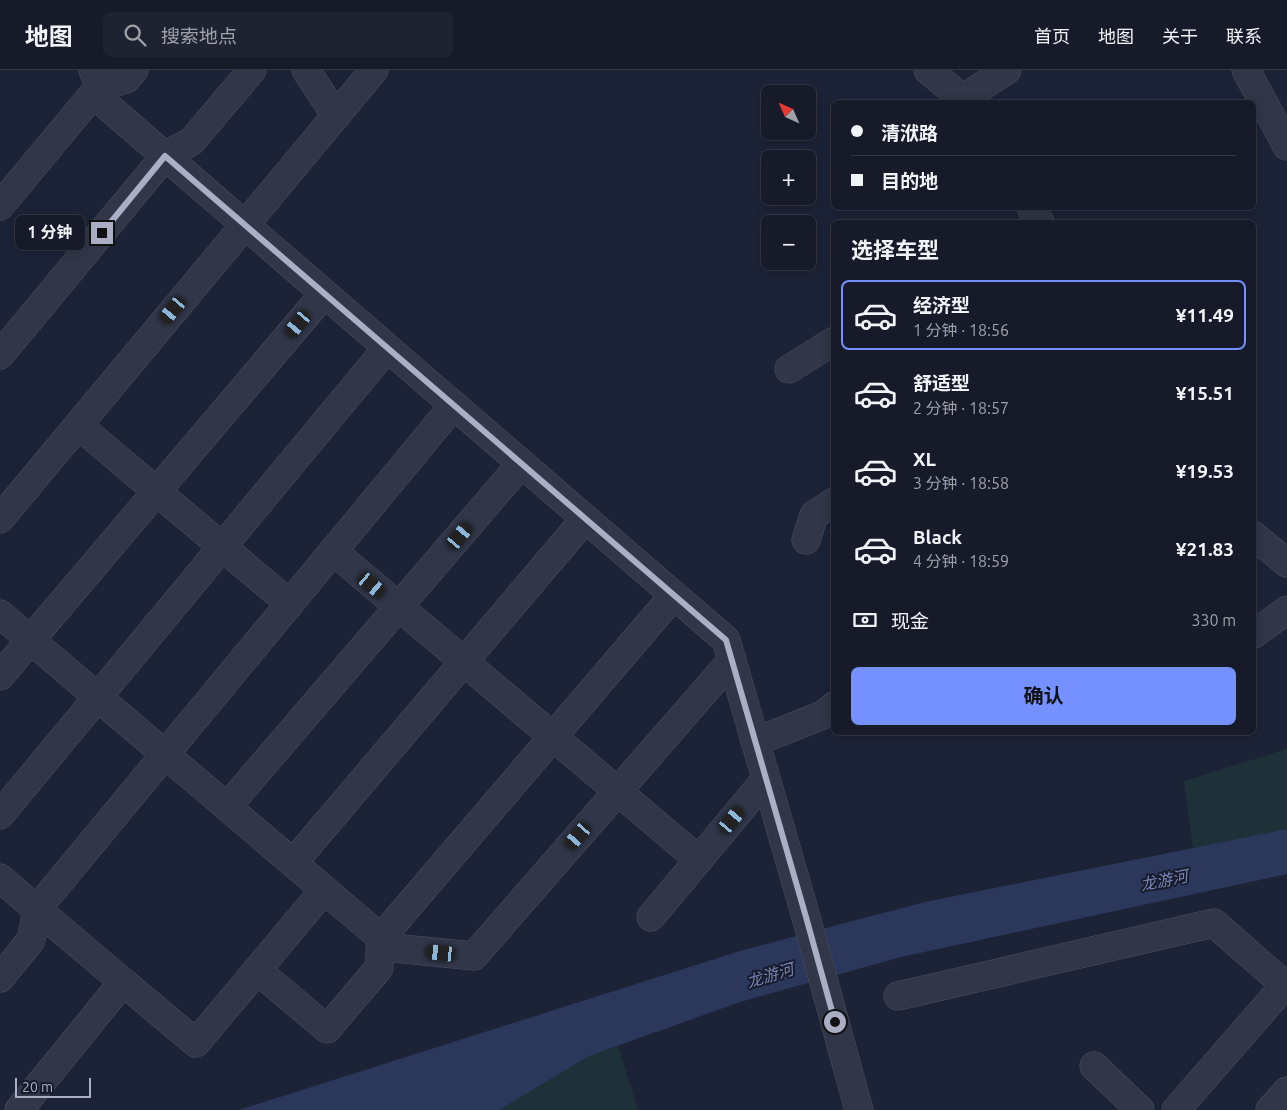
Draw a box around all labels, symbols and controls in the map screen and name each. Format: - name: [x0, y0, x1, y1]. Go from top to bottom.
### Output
- search box: [103, 12, 453, 57]
- icon: search: [121, 21, 149, 49]
- text: 地图: [25, 23, 73, 50]
- text: 搜索地点: [161, 25, 237, 47]
- text: 首页: [1034, 26, 1070, 46]
- text: 地图: [1098, 26, 1134, 46]
- text: 关于: [1162, 26, 1198, 46]
- text: 联系: [1226, 26, 1262, 46]
- north arrow: [761, 85, 816, 140]
- map controls: [761, 85, 816, 270]
- text: 清洑路: [881, 122, 938, 144]
- button: +: [761, 150, 816, 205]
- text: 目的地: [881, 170, 938, 192]
- button: −: [761, 215, 816, 270]
- callout: 1 分钟: [14, 216, 84, 250]
- route end: [91, 222, 113, 244]
- text: 1 分钟: [28, 223, 72, 241]
- text: 选择车型: [851, 237, 939, 262]
- icon: car: [853, 293, 898, 338]
- car: [157, 294, 188, 326]
- text: 经济型: [913, 294, 970, 316]
- text: ¥11.49: [1176, 304, 1234, 326]
- car: [282, 308, 313, 340]
- text: 1 分钟 · 18:56: [913, 321, 1009, 339]
- icon: car: [853, 371, 898, 416]
- text: 舒适型: [913, 372, 970, 394]
- text: ¥15.51: [1176, 382, 1234, 404]
- text: 2 分钟 · 18:57: [913, 399, 1009, 417]
- text: XL: [913, 448, 936, 470]
- icon: car: [853, 449, 898, 494]
- text: ¥19.53: [1176, 460, 1234, 482]
- text: 3 分钟 · 18:58: [913, 474, 1009, 492]
- car: [444, 520, 475, 552]
- text: Black: [913, 526, 962, 548]
- icon: car: [853, 527, 898, 572]
- text: ¥21.83: [1176, 538, 1234, 560]
- text: 4 分钟 · 18:59: [913, 552, 1009, 570]
- car: [355, 570, 388, 600]
- icon: cash: [851, 606, 879, 634]
- text: 现金: [891, 610, 929, 632]
- text: 330 m: [1191, 611, 1236, 629]
- button: 确认: [851, 667, 1236, 725]
- car: [716, 804, 747, 836]
- car: [562, 820, 593, 852]
- water label: 龙游河: [1139, 866, 1192, 893]
- car: [425, 944, 456, 962]
- water label: 龙游河: [744, 959, 798, 991]
- route start: [824, 1011, 846, 1033]
- scale bar: [15, 1075, 91, 1098]
- text: 20 m: [22, 1079, 53, 1095]

